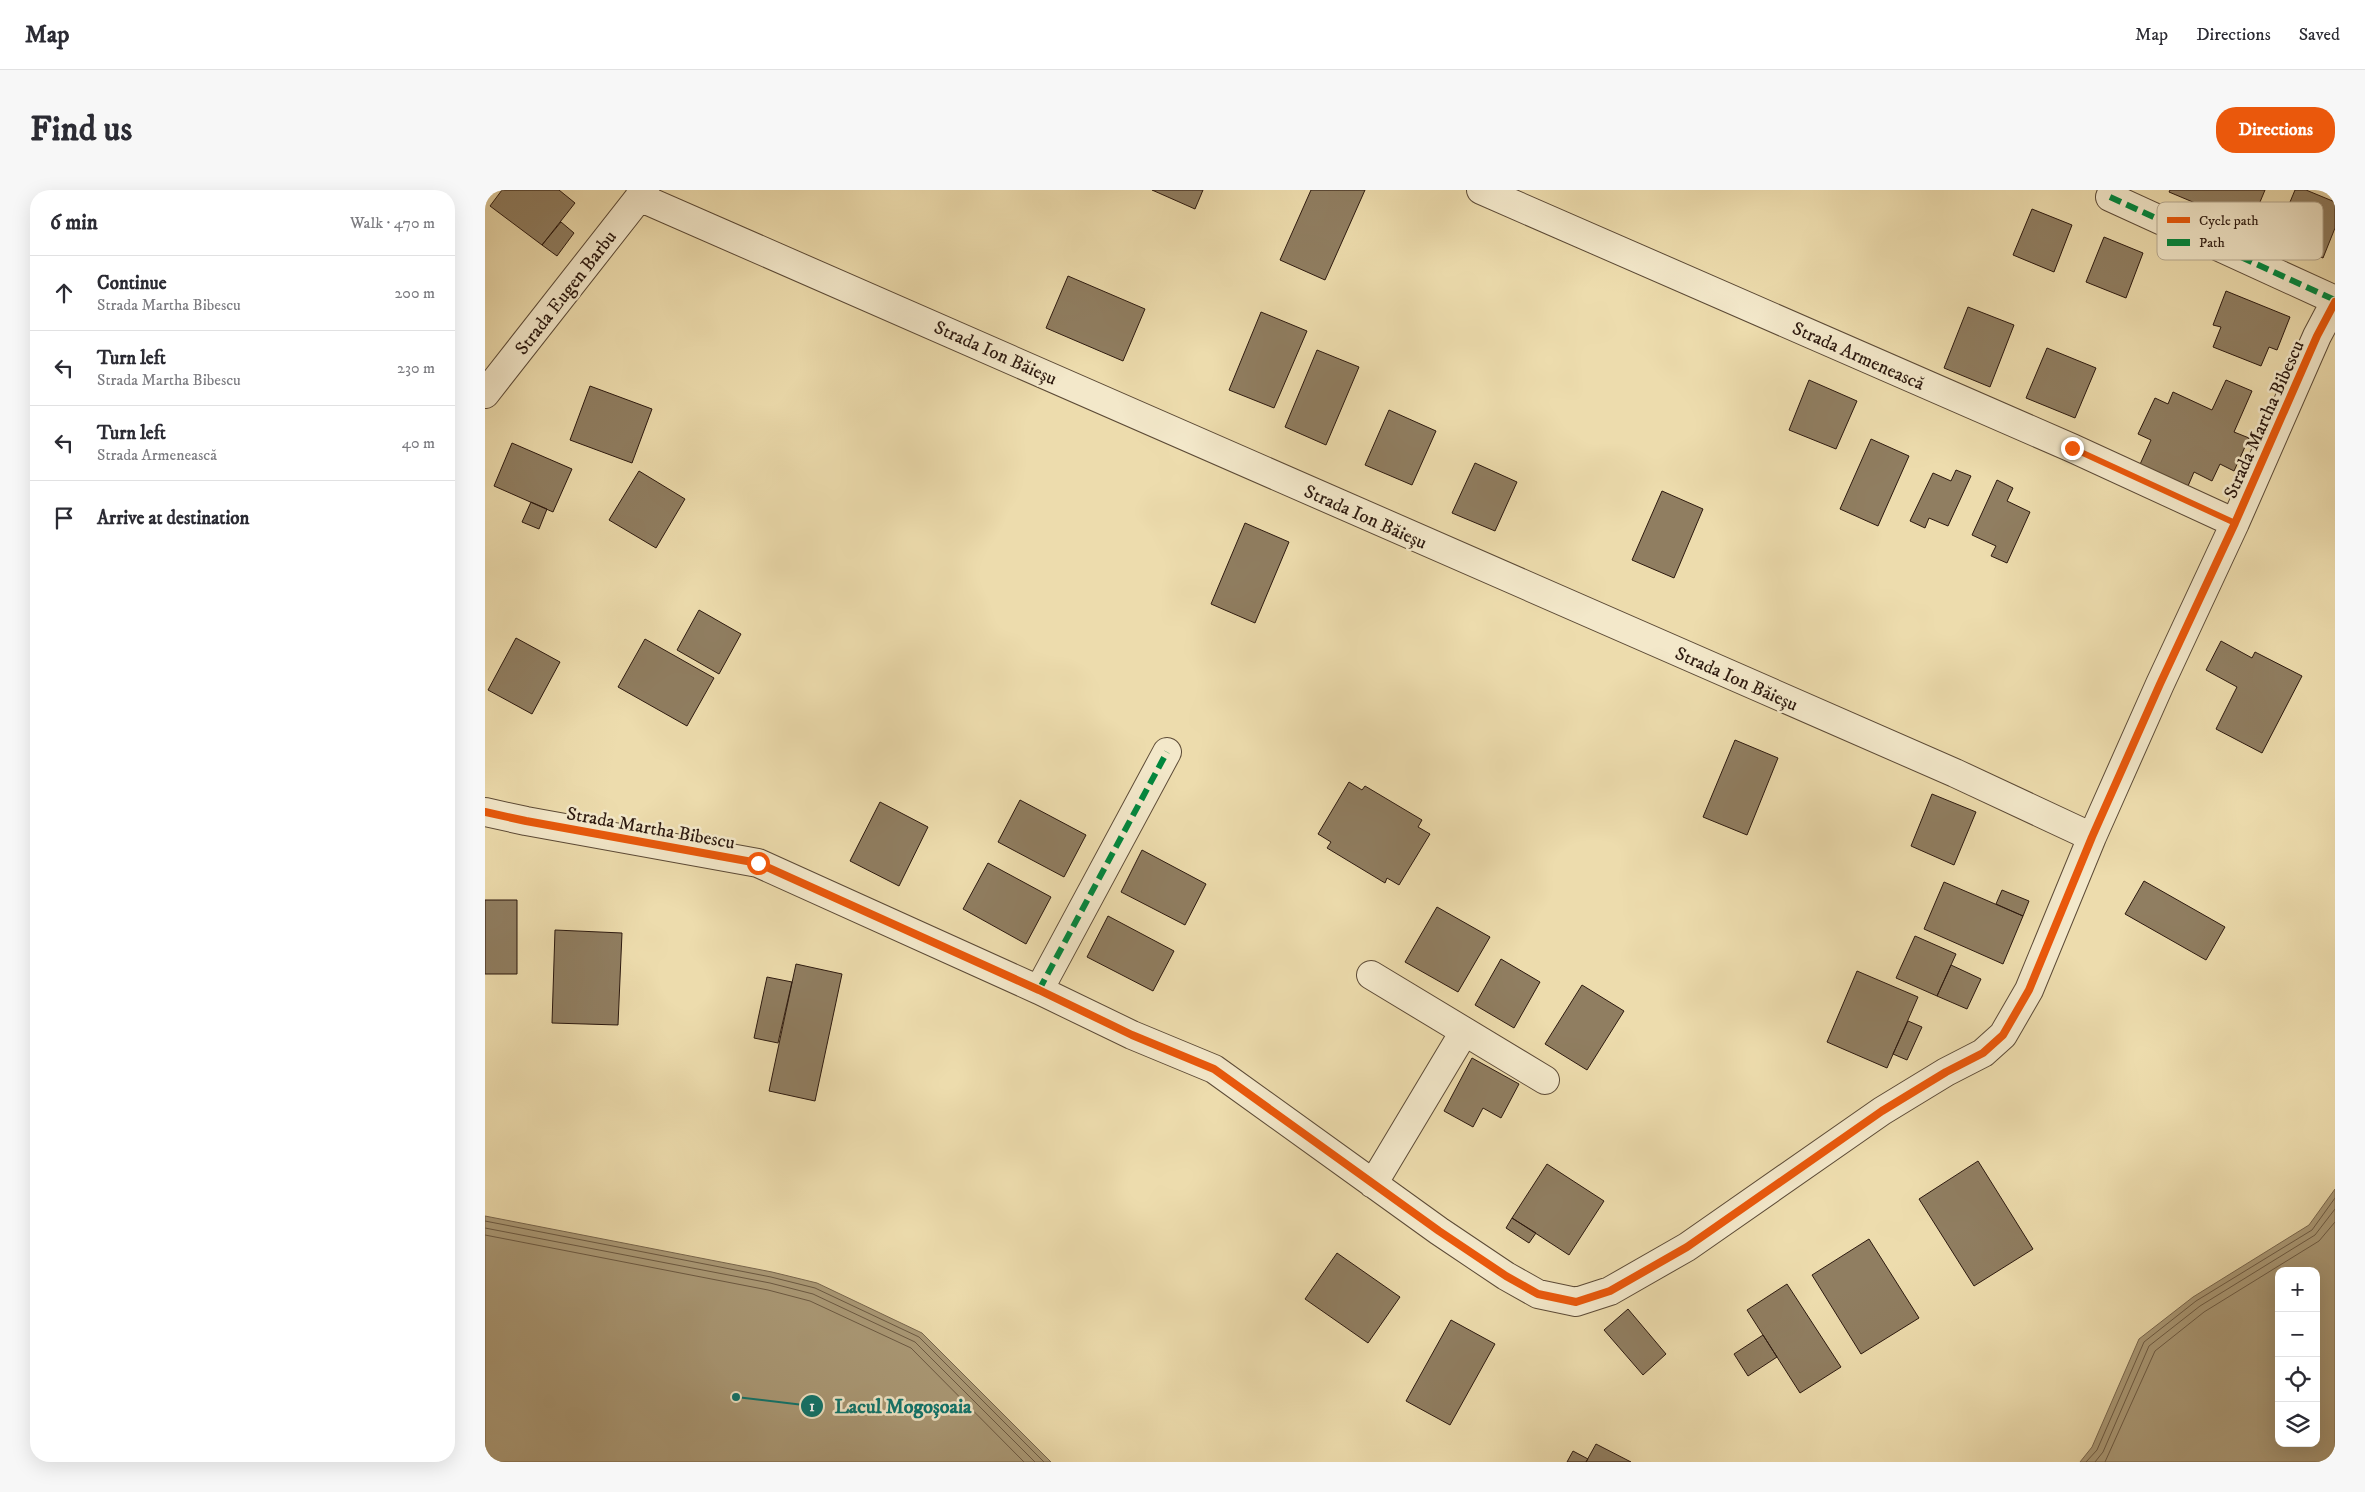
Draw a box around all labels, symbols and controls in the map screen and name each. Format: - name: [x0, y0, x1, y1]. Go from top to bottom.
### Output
- text: Map: [25, 20, 69, 50]
- text: Map: [2135, 24, 2168, 46]
- text: Directions: [2196, 24, 2271, 46]
- text: Saved: [2299, 24, 2340, 46]
- button: Directions: [2216, 107, 2335, 153]
- text: Find us: [30, 108, 132, 152]
- legend: [2157, 202, 2323, 260]
- text: 6 min: [50, 210, 98, 236]
- text: Cycle path: [2199, 212, 2259, 230]
- text: Walk · 470 m: [350, 213, 435, 233]
- street label: Strada Eugen Barbu: [510, 226, 622, 360]
- text: Path: [2199, 234, 2226, 252]
- text: Continue: [97, 272, 167, 295]
- icon: ahead: [50, 279, 78, 307]
- text: 200 m: [394, 283, 435, 303]
- text: Strada Martha Bibescu: [97, 295, 241, 315]
- street label: Strada Ion Băieșu: [930, 316, 1060, 391]
- street label: Strada Armenească: [1789, 317, 1928, 396]
- street label: Strada Martha Bibescu: [2219, 337, 2310, 502]
- text: Turn left: [97, 347, 166, 370]
- icon: left: [50, 354, 78, 382]
- text: 230 m: [397, 358, 435, 378]
- text: Strada Martha Bibescu: [97, 370, 241, 390]
- text: Turn left: [97, 422, 166, 445]
- icon: left: [50, 429, 78, 457]
- text: 40 m: [402, 433, 435, 453]
- route end: [2061, 437, 2084, 460]
- text: Strada Armenească: [97, 445, 217, 465]
- street label: Strada Ion Băieșu: [1300, 480, 1430, 555]
- icon: arrive: [50, 504, 78, 532]
- text: Arrive at destination: [97, 507, 249, 530]
- street label: Strada Ion Băieșu: [1671, 642, 1801, 717]
- street label: Strada Martha Bibescu: [565, 802, 737, 855]
- route start: [747, 852, 770, 875]
- map controls: [2275, 1267, 2320, 1447]
- button: +: [2275, 1267, 2320, 1312]
- button: −: [2275, 1312, 2320, 1357]
- button: locate: [2275, 1357, 2320, 1402]
- callout: Lacul Mogoșoaia: [799, 1388, 982, 1423]
- text: Lacul Mogoșoaia: [834, 1395, 972, 1420]
- text: 1: [809, 1397, 815, 1416]
- button: layers: [2275, 1402, 2320, 1447]

